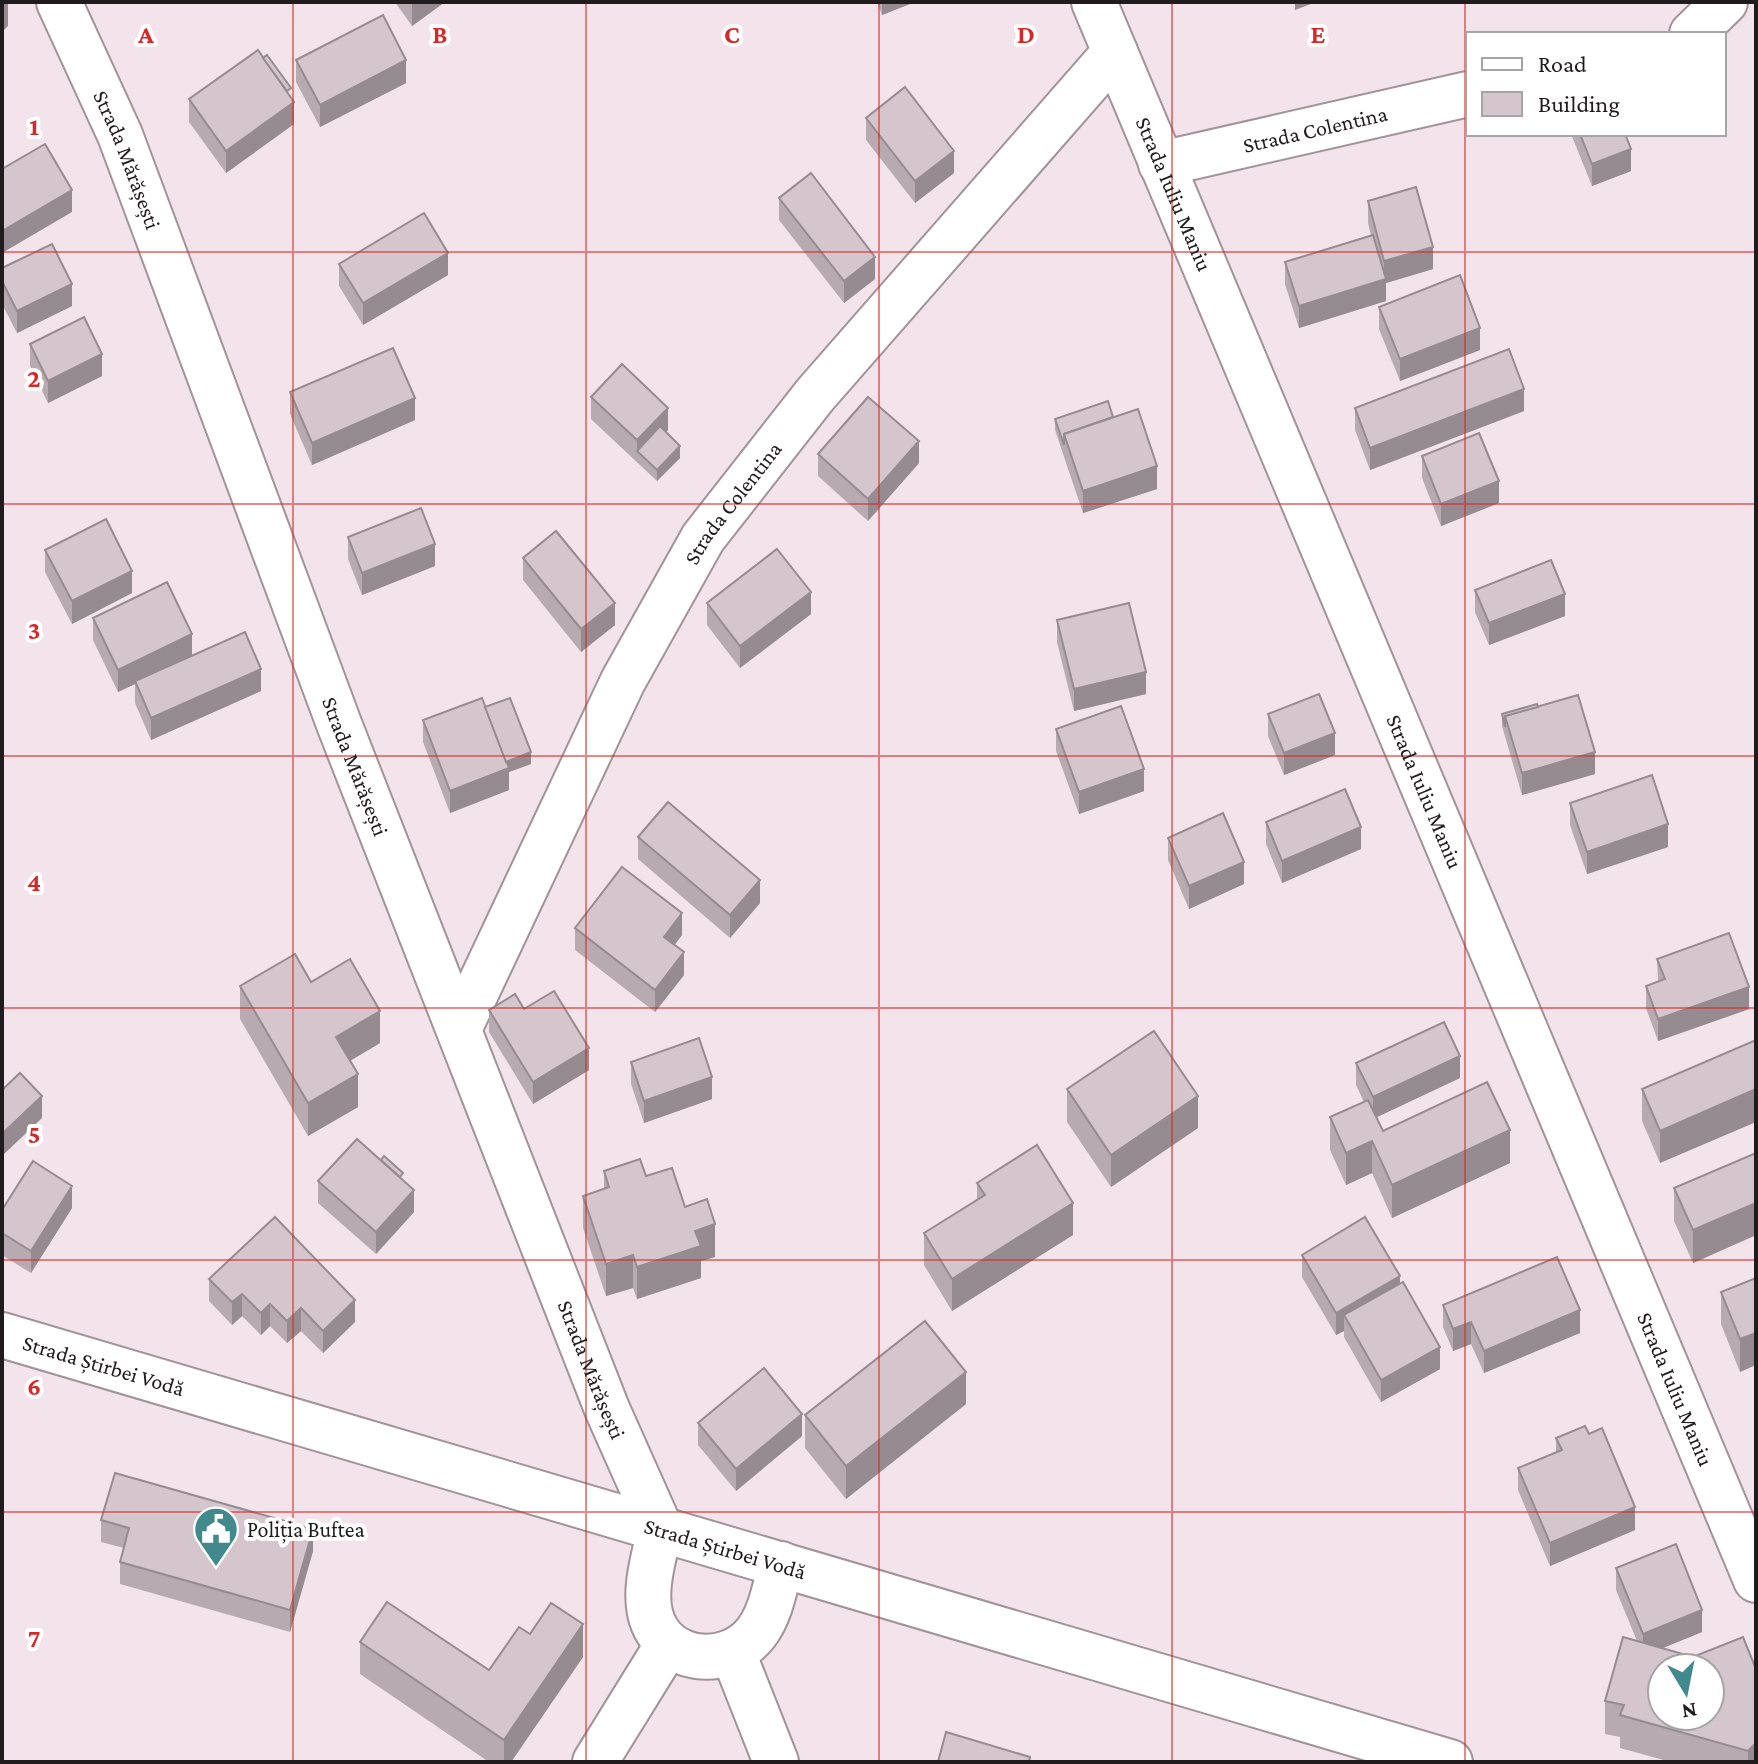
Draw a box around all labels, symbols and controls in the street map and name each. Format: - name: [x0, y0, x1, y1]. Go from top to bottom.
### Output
- text: A: [137, 20, 154, 49]
- text: B: [432, 20, 448, 49]
- text: C: [724, 20, 740, 49]
- text: D: [1017, 20, 1035, 49]
- text: E: [1311, 20, 1326, 49]
- legend: [1466, 32, 1726, 136]
- text: Road: [1538, 50, 1587, 77]
- street label: Strada Mărășești: [89, 86, 166, 233]
- text: Building: [1538, 90, 1620, 117]
- street label: Strada Colentina: [1240, 100, 1390, 157]
- text: 1: [29, 112, 39, 141]
- street label: Strada Iuliu Maniu: [1131, 113, 1218, 275]
- text: 2: [27, 364, 41, 393]
- street label: Strada Colentina: [678, 436, 786, 568]
- text: 3: [28, 616, 40, 645]
- street label: Strada Mărășești: [317, 693, 394, 839]
- street label: Strada Iuliu Maniu: [1382, 711, 1469, 872]
- text: 4: [27, 868, 41, 897]
- text: 5: [28, 1120, 40, 1149]
- street label: Strada Mărășești: [553, 1297, 631, 1443]
- street label: Strada Iuliu Maniu: [1632, 1308, 1719, 1470]
- street label: Strada Știrbei Vodă: [20, 1329, 187, 1401]
- text: 6: [27, 1372, 41, 1401]
- public building icon: Poliția Buftea: [192, 1505, 240, 1568]
- street label: Strada Știrbei Vodă: [641, 1513, 809, 1584]
- place label: Poliția Buftea: [247, 1517, 365, 1544]
- text: 7: [28, 1624, 40, 1653]
- north arrow: [1646, 1652, 1726, 1732]
- text: N: [1680, 1698, 1699, 1725]

